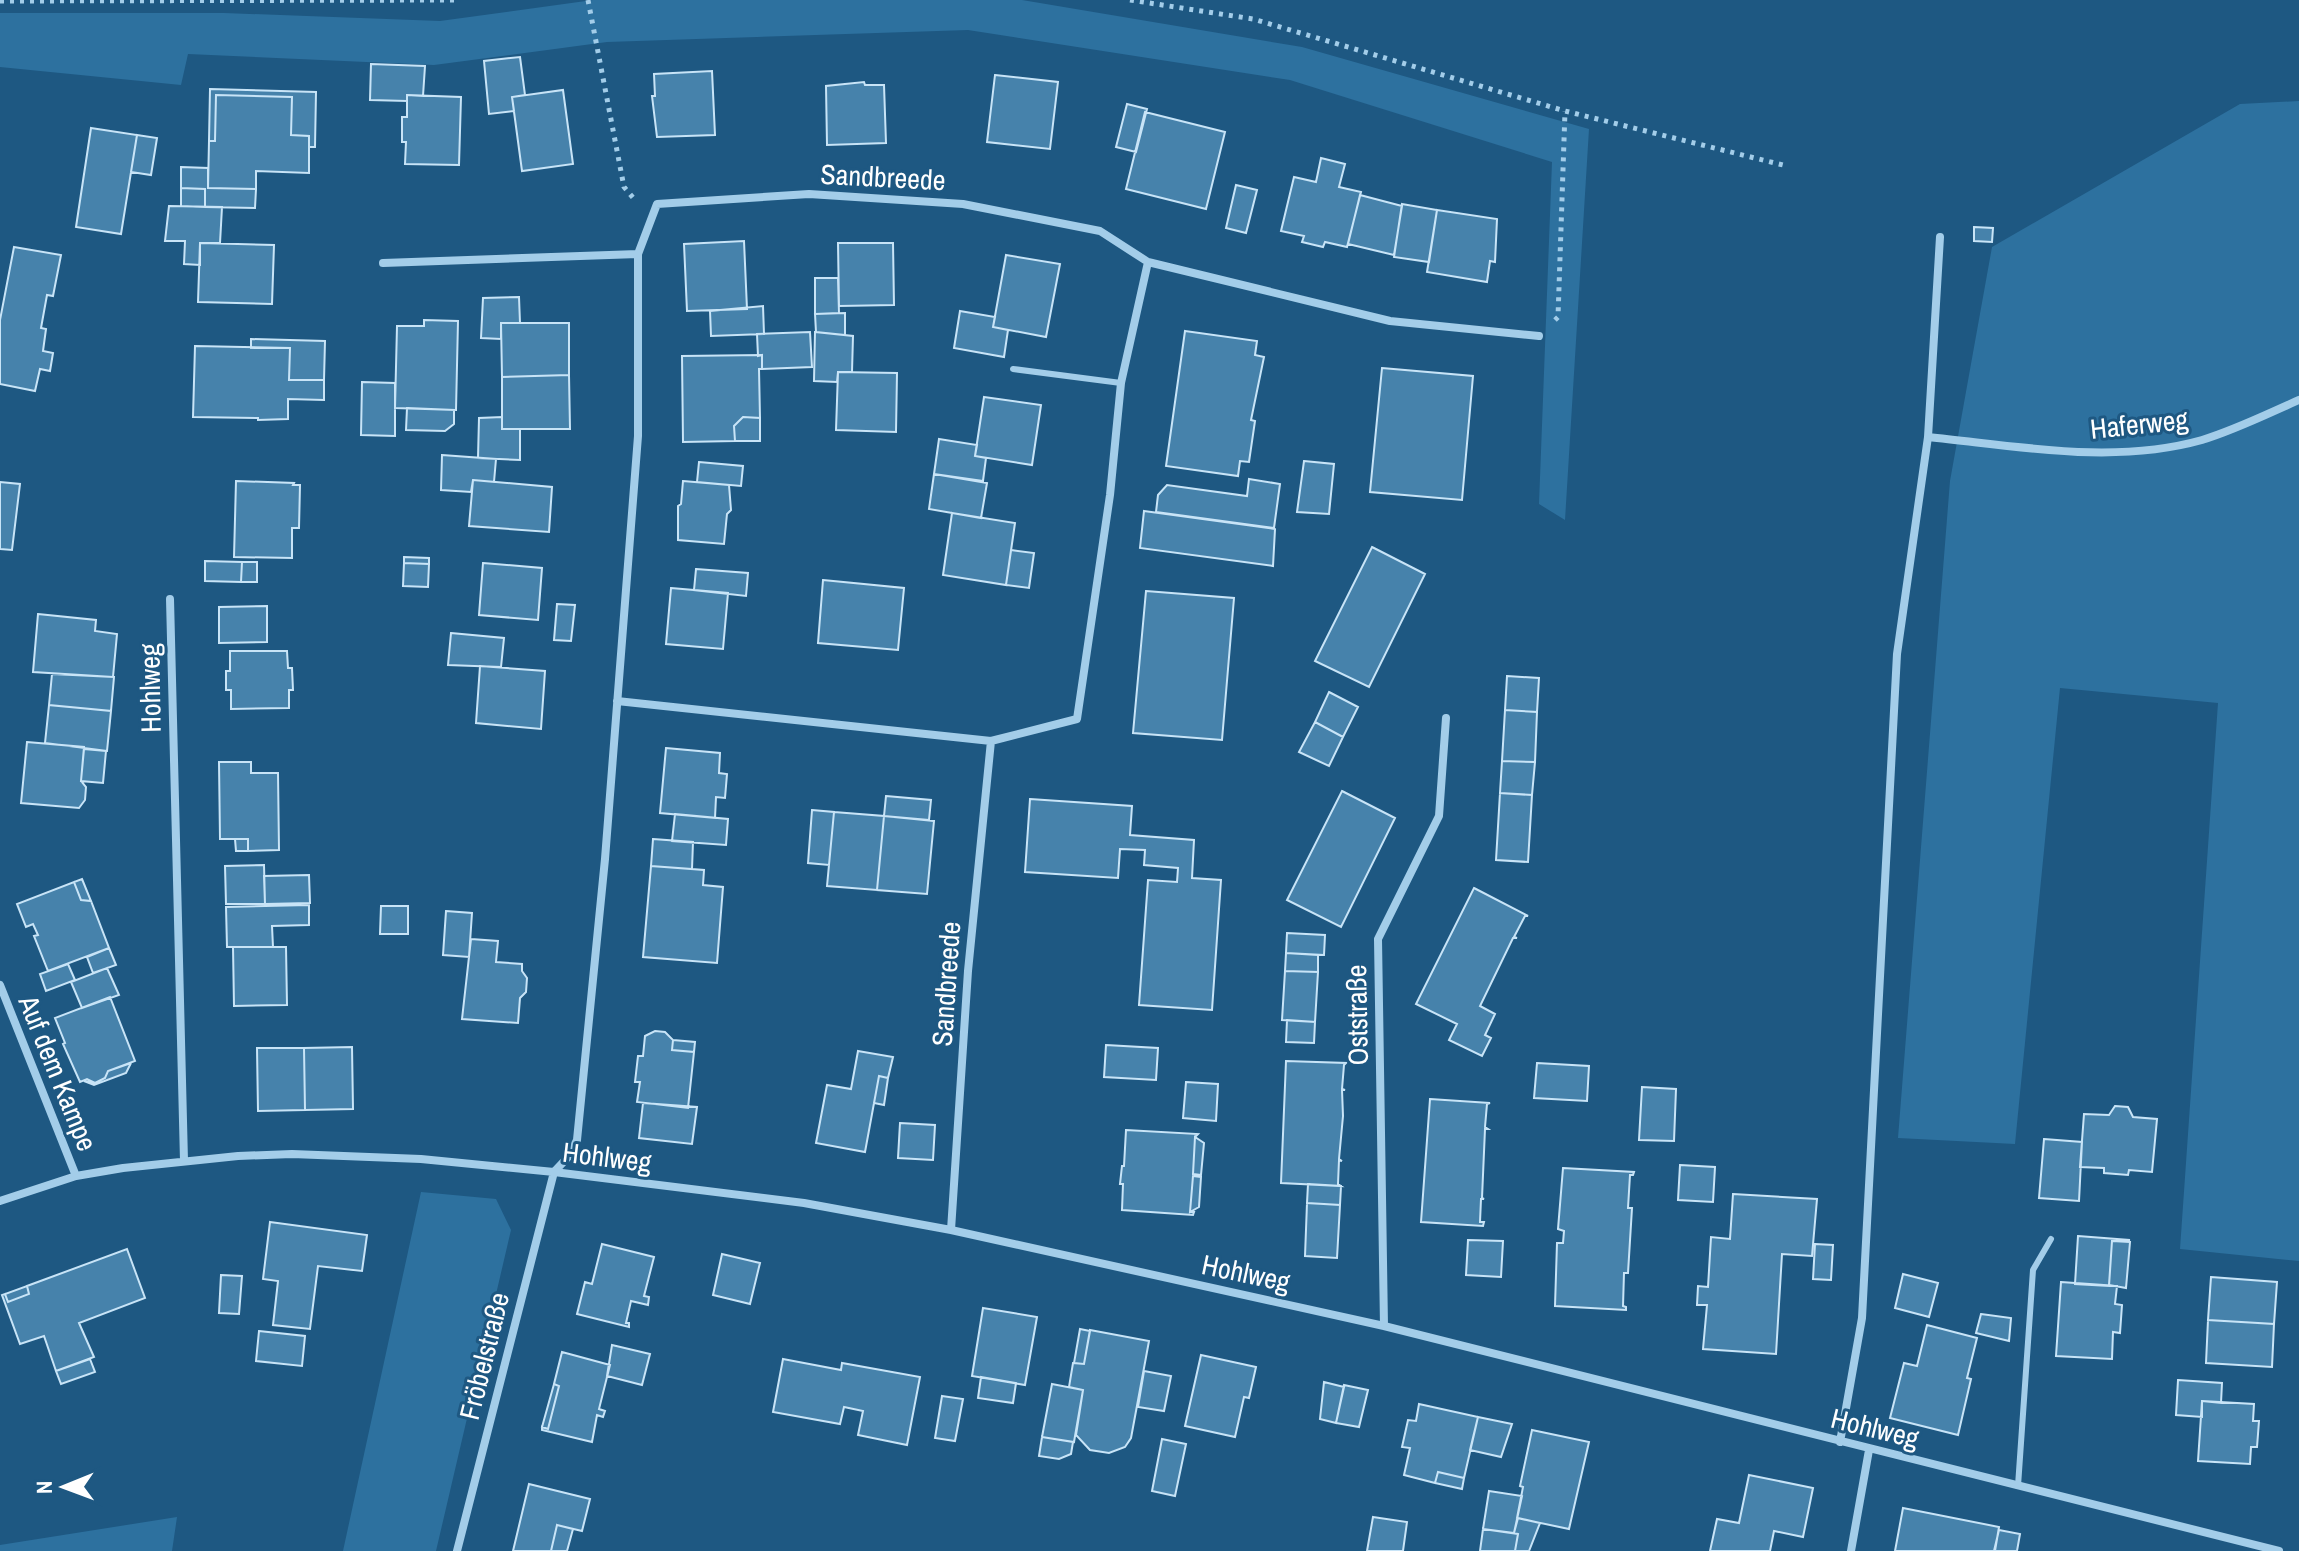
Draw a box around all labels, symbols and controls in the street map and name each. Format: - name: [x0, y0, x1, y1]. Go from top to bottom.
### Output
- street label: Sandbreede: [820, 155, 946, 199]
- street label: Haferweg: [2088, 400, 2190, 448]
- street label: Hohlweg: [130, 643, 170, 733]
- street label: Sandbreede: [923, 920, 969, 1048]
- street label: Oststraße: [1337, 964, 1377, 1066]
- street label: Auf dem Kampe: [9, 989, 106, 1156]
- street label: Hohlweg: [560, 1133, 654, 1181]
- street label: Hohlweg: [1198, 1245, 1294, 1301]
- street label: Fröbelstraße: [450, 1288, 518, 1424]
- street label: Hohlweg: [1827, 1399, 1923, 1457]
- north arrow: [24, 1447, 104, 1527]
- text: N: [29, 1481, 59, 1494]

